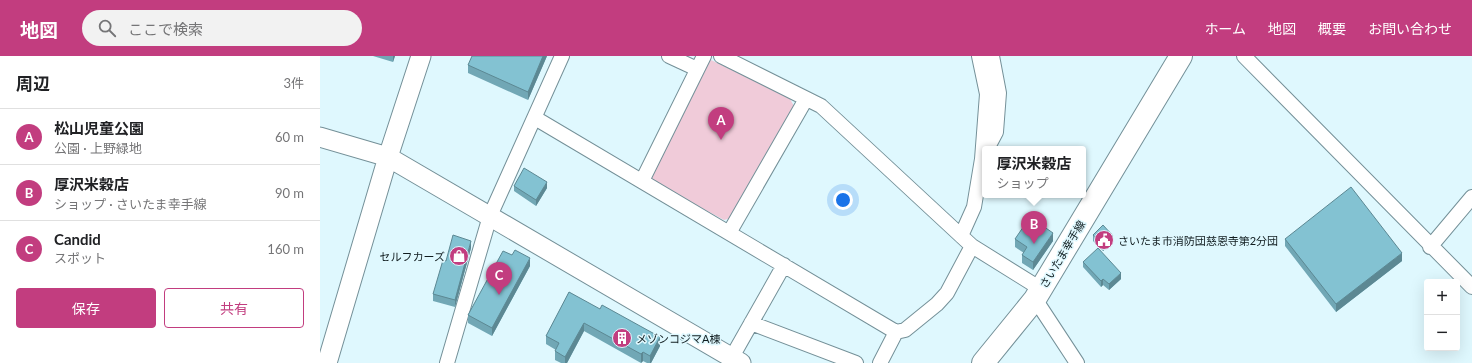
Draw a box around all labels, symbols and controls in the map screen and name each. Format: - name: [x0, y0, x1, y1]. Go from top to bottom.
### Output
- search box: [82, 10, 362, 46]
- icon: search: [96, 17, 118, 39]
- text: 地図: [20, 18, 58, 41]
- text: ここで検索: [128, 20, 203, 38]
- text: ホーム: [1204, 20, 1246, 37]
- text: 地図: [1268, 20, 1296, 37]
- text: 概要: [1318, 20, 1346, 37]
- text: お問い合わせ: [1368, 20, 1452, 37]
- text: 周辺: [16, 73, 50, 94]
- text: 3件: [283, 75, 304, 91]
- pin: A: [708, 107, 734, 140]
- text: 松山児童公園: [54, 119, 144, 137]
- text: A: [24, 129, 34, 145]
- text: 60 m: [275, 129, 304, 145]
- text: 公園 · 上野緑地: [54, 140, 142, 156]
- popup: [982, 146, 1086, 198]
- text: 厚沢米穀店: [996, 154, 1072, 172]
- text: 厚沢米穀店: [54, 175, 129, 193]
- text: ショップ: [996, 175, 1049, 191]
- text: B: [25, 185, 33, 201]
- text: 90 m: [275, 185, 304, 201]
- your location: [833, 190, 853, 210]
- text: ショップ · さいたま幸手線: [54, 196, 207, 212]
- pin: B: [1021, 211, 1047, 244]
- street label: さいたま幸手線: [1037, 218, 1087, 290]
- public building icon: さいたま市消防団慈恩寺第2分団: [1093, 229, 1115, 251]
- text: Candid: [54, 230, 101, 248]
- place label: さいたま市消防団慈恩寺第2分団: [1118, 234, 1278, 247]
- text: C: [25, 241, 33, 257]
- text: 160 m: [267, 241, 304, 257]
- shop icon: セルフカーズ: [448, 245, 470, 267]
- text: スポット: [54, 250, 106, 266]
- place label: セルフカーズ: [380, 250, 445, 263]
- pin: C: [486, 262, 512, 295]
- map controls: [1424, 279, 1460, 351]
- button: +: [1424, 279, 1460, 315]
- button: 保存: [16, 288, 156, 328]
- button: 共有: [164, 288, 304, 328]
- button: −: [1424, 315, 1460, 351]
- building icon: メゾンコジマA棟: [611, 327, 633, 349]
- place label: メゾンコジマA棟: [636, 332, 720, 345]

